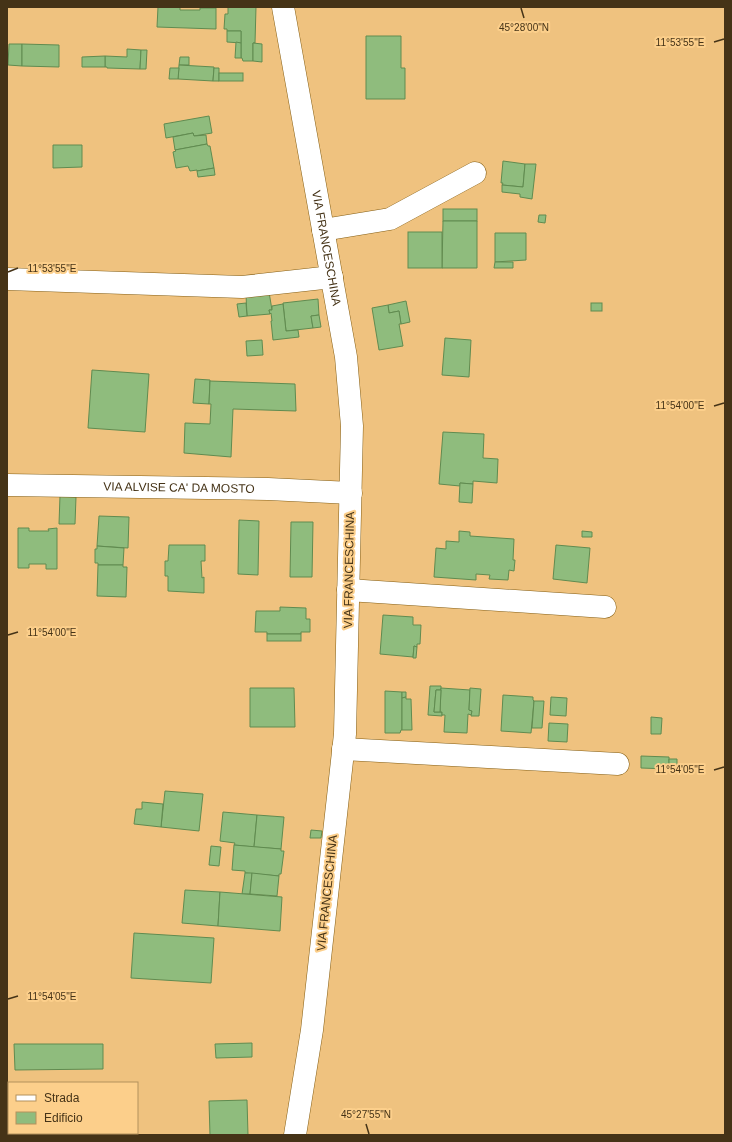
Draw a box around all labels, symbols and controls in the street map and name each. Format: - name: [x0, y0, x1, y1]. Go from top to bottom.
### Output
- text: 45°28'00"N: [499, 22, 549, 33]
- text: 11°53'55"E: [656, 37, 705, 48]
- street label: VIA FRANCESCHINA: [309, 189, 344, 307]
- text: 11°53'55"E: [28, 263, 77, 274]
- text: 11°54'00"E: [656, 400, 705, 411]
- street label: VIA ALVISE CA' DA MOSTO: [103, 479, 255, 496]
- street label: VIA FRANCESCHINA: [341, 512, 357, 628]
- text: 11°54'00"E: [28, 627, 77, 638]
- text: 11°54'05"E: [656, 764, 705, 775]
- street label: VIA FRANCESCHINA: [314, 834, 340, 952]
- text: 11°54'05"E: [28, 991, 77, 1002]
- legend: [8, 1082, 138, 1134]
- text: Strada: [44, 1091, 80, 1105]
- text: 45°27'55"N: [341, 1109, 391, 1120]
- text: Edificio: [44, 1111, 83, 1125]

